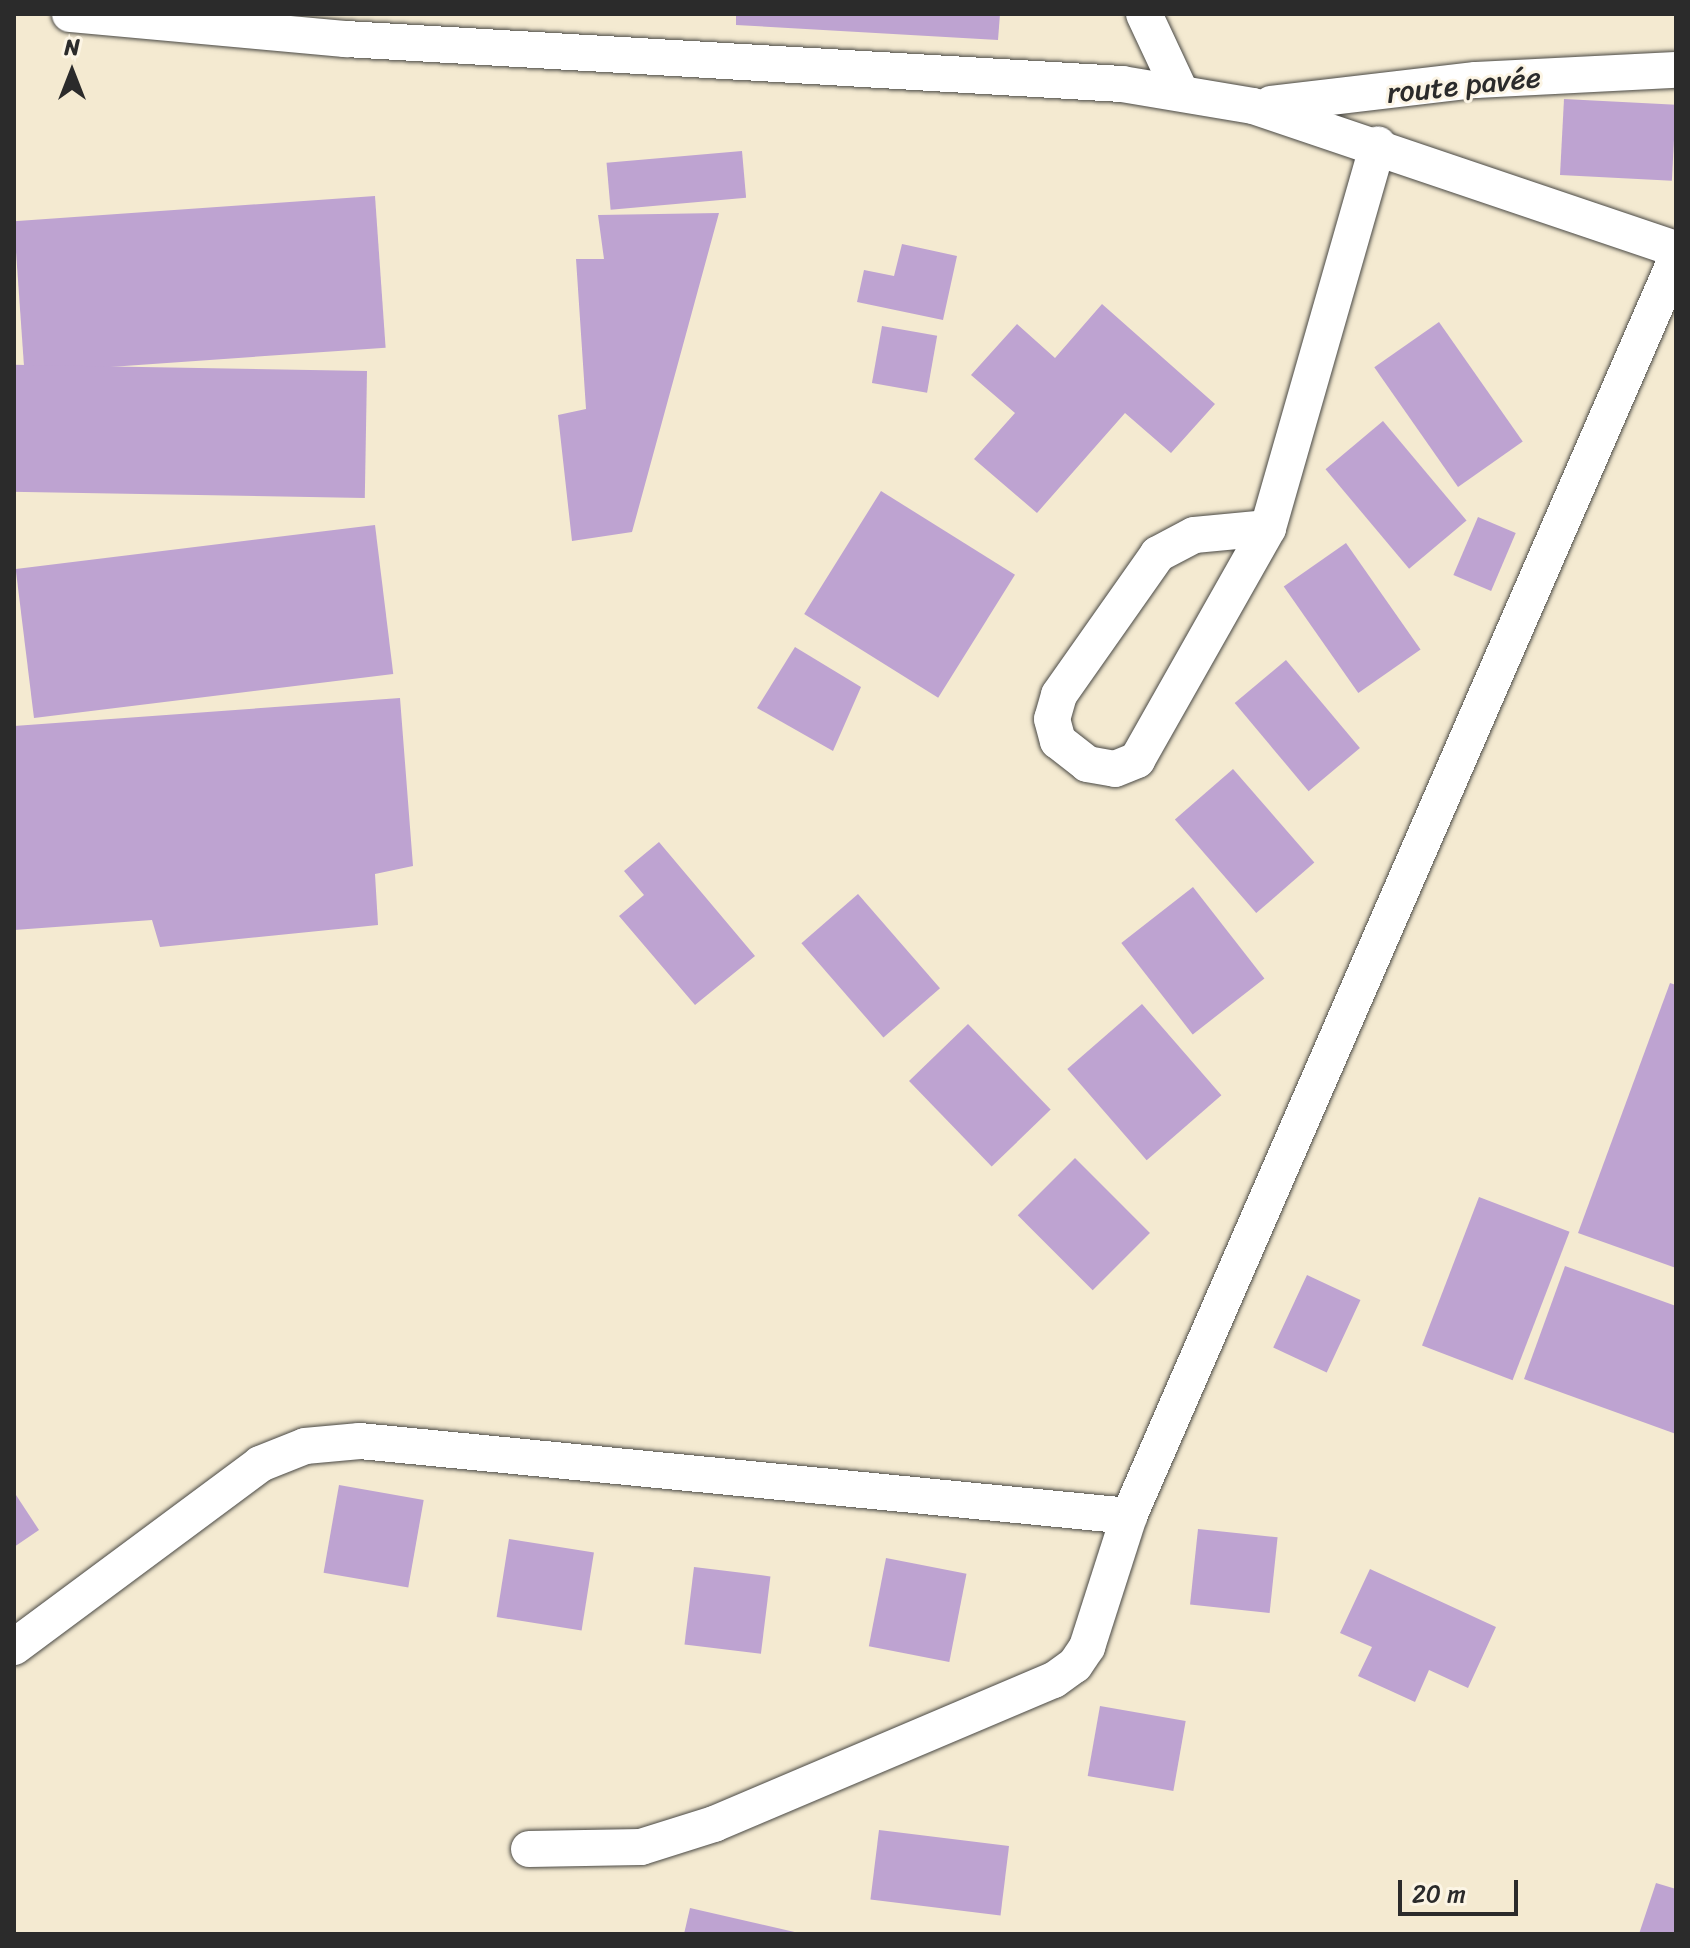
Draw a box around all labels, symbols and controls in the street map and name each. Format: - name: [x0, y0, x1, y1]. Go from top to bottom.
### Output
- text: N: [64, 28, 80, 67]
- north arrow: [32, 32, 112, 112]
- street label: route pavée: [1385, 59, 1543, 111]
- scale bar: [1402, 1864, 1522, 1914]
- text: 20 m: [1412, 1873, 1466, 1915]

